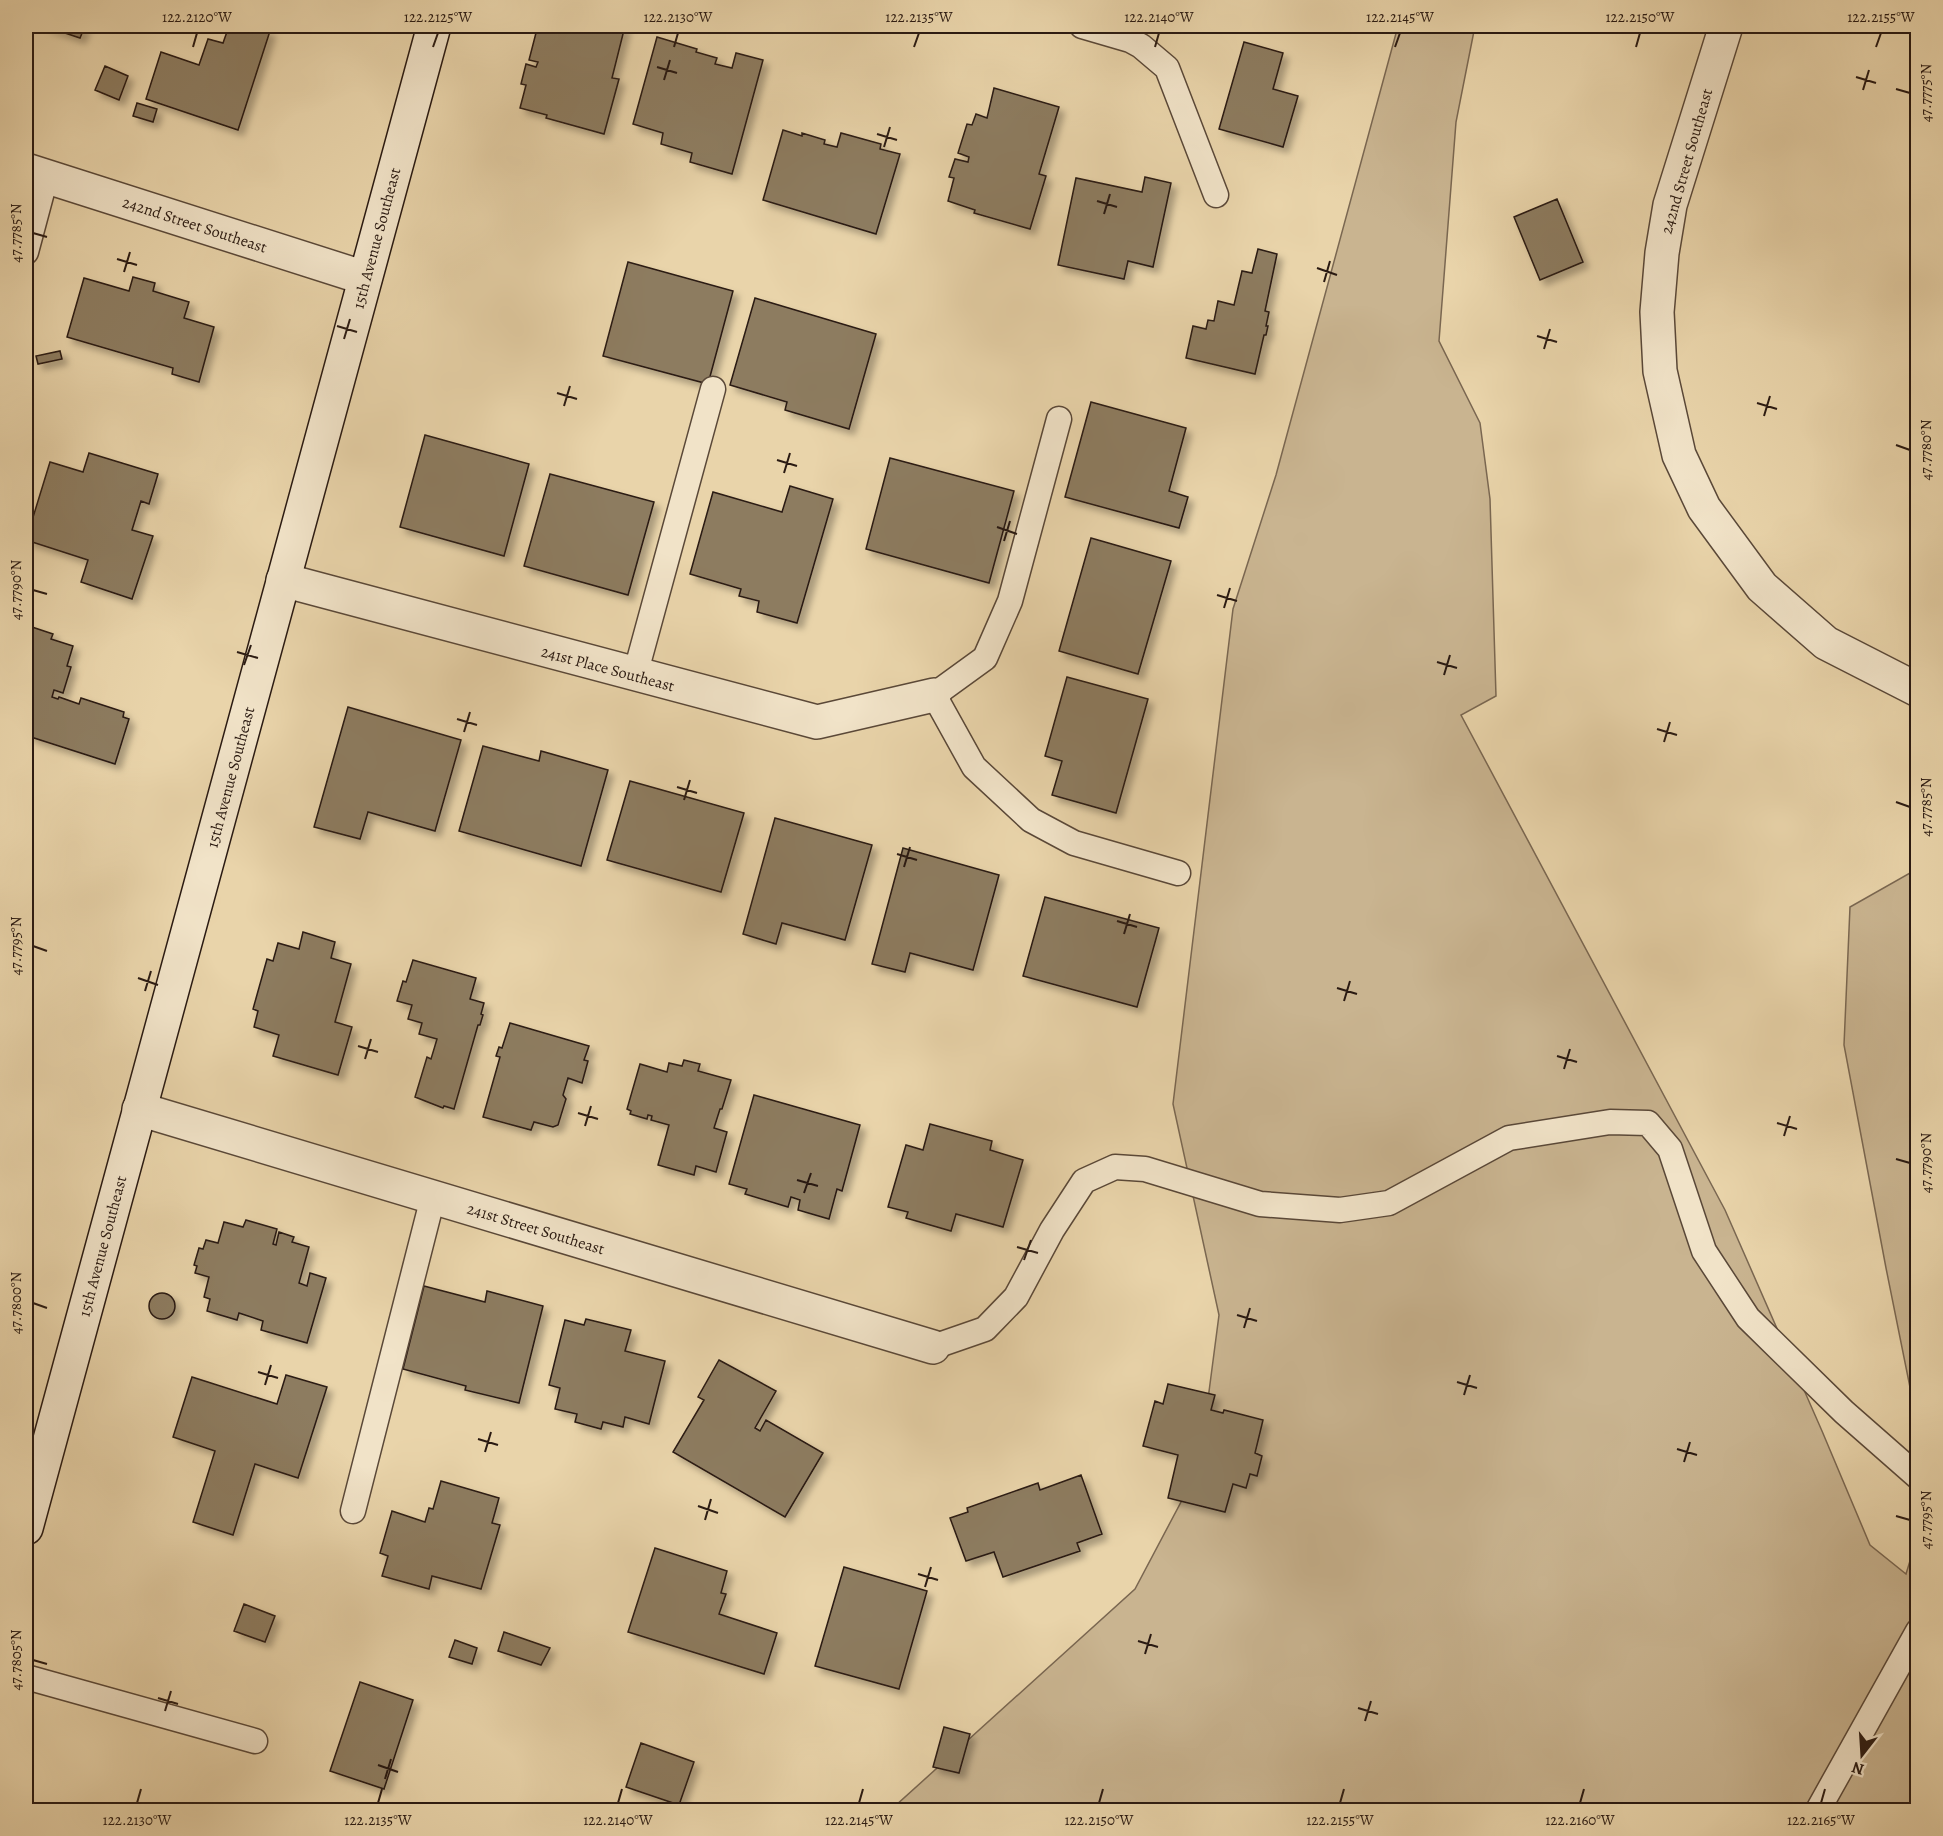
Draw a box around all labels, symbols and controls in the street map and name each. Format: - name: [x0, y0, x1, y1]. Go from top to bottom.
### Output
- text: 122.2120°W: [162, 7, 232, 27]
- text: 122.2125°W: [404, 7, 472, 27]
- text: 122.2130°W: [644, 7, 712, 27]
- text: 122.2135°W: [885, 7, 953, 27]
- text: 122.2140°W: [1124, 7, 1194, 27]
- text: 122.2145°W: [1366, 7, 1434, 27]
- text: 122.2150°W: [1605, 7, 1675, 27]
- text: 122.2155°W: [1847, 7, 1915, 27]
- text: 47.7775°N: [1916, 64, 1936, 122]
- street label: 242nd Street Southeast: [1656, 86, 1718, 237]
- street label: 15th Avenue Southeast: [348, 165, 406, 311]
- street label: 242nd Street Southeast: [120, 191, 270, 259]
- text: 47.7785°N: [6, 203, 26, 263]
- text: 47.7780°N: [1916, 419, 1936, 480]
- text: 47.7790°N: [6, 560, 26, 620]
- street label: 241st Place Southeast: [539, 641, 677, 697]
- street label: 15th Avenue Southeast: [202, 704, 260, 850]
- text: 47.7785°N: [1916, 777, 1936, 837]
- text: 47.7795°N: [6, 916, 26, 975]
- text: 47.7790°N: [1916, 1133, 1936, 1193]
- street label: 15th Avenue Southeast: [74, 1173, 132, 1319]
- street label: 241st Street Southeast: [464, 1198, 607, 1260]
- text: 47.7800°N: [6, 1272, 26, 1334]
- text: 47.7795°N: [1916, 1490, 1936, 1549]
- text: 47.7805°N: [6, 1629, 26, 1691]
- north arrow: [1832, 1725, 1892, 1785]
- text: N: [1849, 1756, 1867, 1781]
- text: 122.2130°W: [103, 1810, 171, 1830]
- text: 122.2135°W: [344, 1810, 412, 1830]
- text: 122.2140°W: [583, 1810, 653, 1830]
- text: 122.2145°W: [825, 1810, 893, 1830]
- text: 122.2150°W: [1064, 1810, 1134, 1830]
- text: 122.2155°W: [1306, 1810, 1374, 1830]
- text: 122.2160°W: [1545, 1810, 1615, 1830]
- text: 122.2165°W: [1787, 1810, 1855, 1830]

